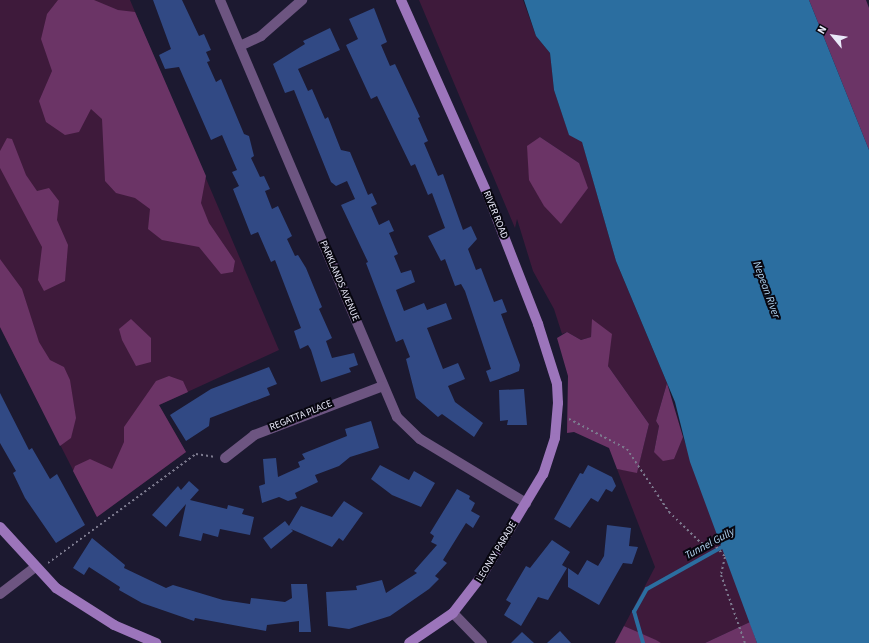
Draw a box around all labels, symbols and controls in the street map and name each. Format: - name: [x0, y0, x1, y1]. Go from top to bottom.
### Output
- north arrow: [813, 16, 853, 56]
- text: N: [814, 23, 830, 37]
- street label: RIVER ROAD: [480, 189, 510, 241]
- street label: PARKLANDS AVENUE: [317, 239, 361, 323]
- water label: Nepean River: [750, 260, 782, 320]
- street label: REGATTA PLACE: [268, 398, 334, 434]
- street label: LEONAY PARADE: [474, 520, 520, 584]
- water label: Tunnel Gully: [683, 525, 737, 563]

